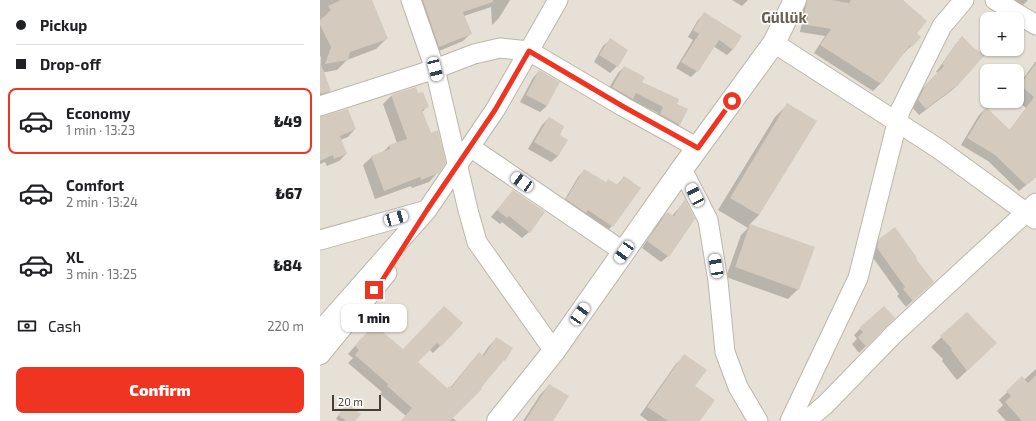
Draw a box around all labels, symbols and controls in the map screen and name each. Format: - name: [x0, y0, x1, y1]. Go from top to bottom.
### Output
- district label: Güllük: [761, 8, 807, 26]
- map controls: [980, 12, 1024, 108]
- button: +: [980, 12, 1024, 56]
- text: Pickup: [40, 16, 87, 34]
- text: Drop-off: [40, 55, 101, 73]
- car: [426, 56, 444, 82]
- button: −: [980, 64, 1024, 108]
- route start: [723, 92, 741, 110]
- icon: car: [18, 103, 54, 139]
- text: Economy: [66, 104, 131, 122]
- text: ₺49: [274, 112, 302, 130]
- text: 1 min · 13:23: [66, 122, 135, 138]
- car: [509, 170, 535, 194]
- icon: car: [18, 175, 54, 211]
- text: Comfort: [66, 176, 124, 194]
- car: [684, 182, 706, 208]
- text: ₺67: [276, 184, 302, 202]
- text: 2 min · 13:24: [66, 194, 138, 210]
- car: [383, 209, 409, 227]
- car: [612, 239, 636, 265]
- icon: car: [18, 247, 54, 283]
- text: XL: [66, 248, 84, 266]
- car: [708, 253, 724, 279]
- text: ₺84: [273, 256, 302, 274]
- text: 3 min · 13:25: [66, 266, 137, 282]
- route end: [365, 281, 383, 299]
- car: [568, 301, 592, 327]
- callout: 1 min: [341, 304, 407, 332]
- text: 1 min: [358, 310, 390, 326]
- icon: cash: [16, 315, 38, 337]
- text: Cash: [48, 317, 81, 335]
- text: 220 m: [267, 318, 304, 334]
- button: Confirm: [16, 367, 304, 413]
- scale bar: [332, 393, 381, 412]
- text: 20 m: [338, 395, 363, 408]

